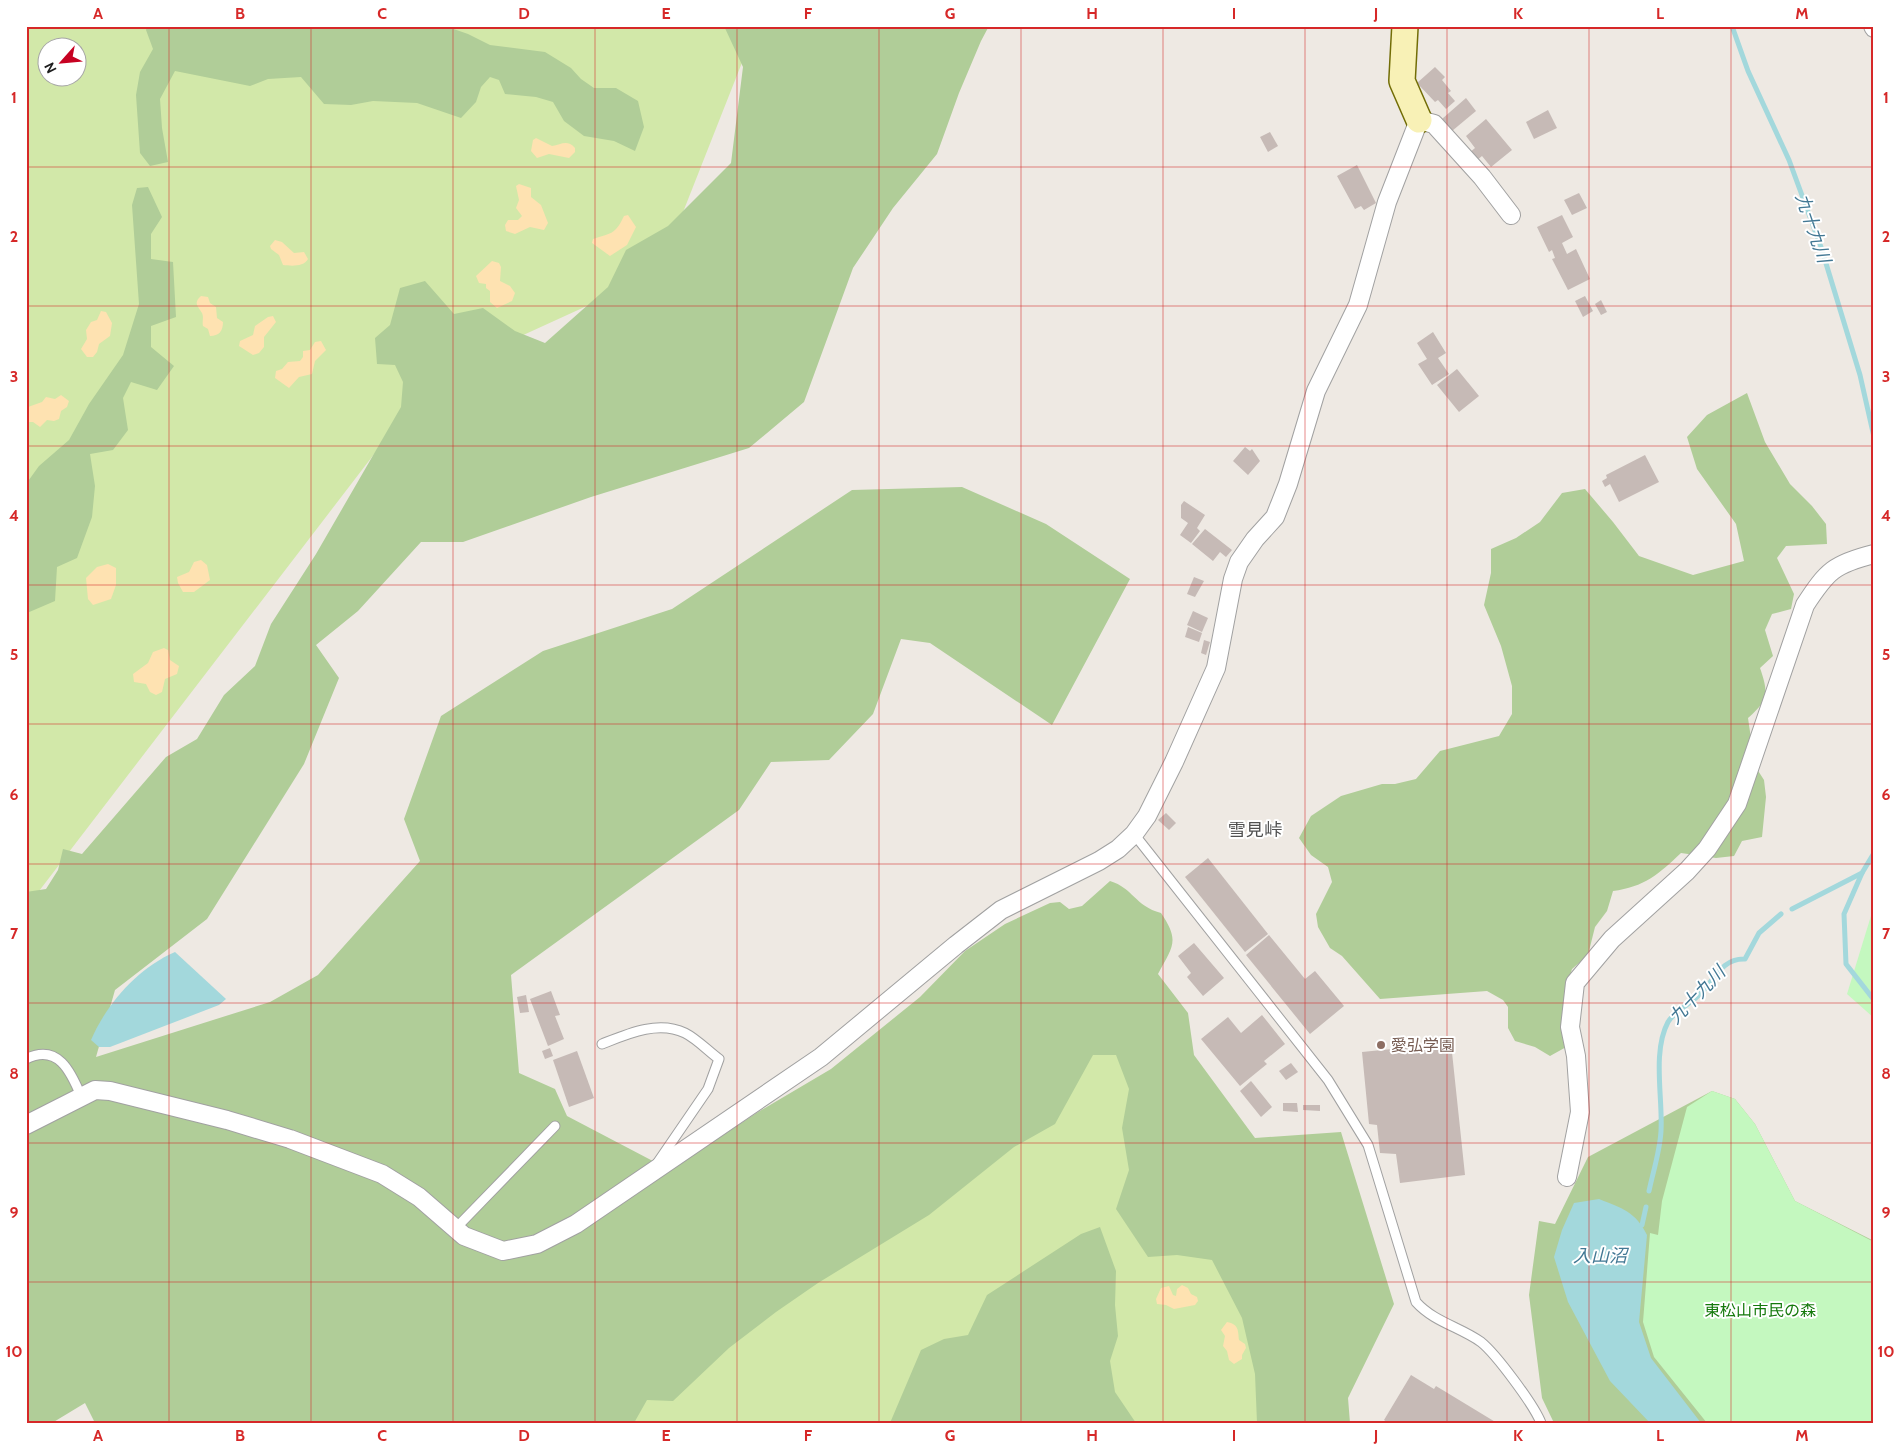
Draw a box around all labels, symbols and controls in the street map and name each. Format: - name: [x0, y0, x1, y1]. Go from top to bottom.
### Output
- text: A: [93, 4, 103, 23]
- text: B: [235, 4, 245, 23]
- text: C: [377, 4, 387, 23]
- text: D: [518, 4, 530, 23]
- text: E: [661, 4, 671, 23]
- text: F: [804, 4, 813, 23]
- text: G: [945, 4, 955, 23]
- text: H: [1086, 4, 1098, 23]
- text: I: [1232, 4, 1236, 23]
- text: J: [1373, 4, 1378, 23]
- text: K: [1513, 4, 1523, 23]
- text: L: [1656, 4, 1664, 23]
- text: M: [1795, 4, 1809, 23]
- north arrow: [38, 38, 88, 88]
- text: N: [40, 59, 61, 76]
- text: 1: [11, 88, 17, 107]
- text: 1: [1883, 88, 1889, 107]
- water label: 九十九川: [1791, 190, 1836, 268]
- text: 2: [10, 227, 18, 246]
- text: 2: [1882, 227, 1890, 246]
- text: 3: [10, 367, 18, 386]
- text: 3: [1882, 367, 1890, 386]
- text: 4: [9, 506, 19, 525]
- text: 4: [1881, 506, 1891, 525]
- text: 5: [10, 645, 18, 664]
- text: 5: [1882, 645, 1890, 664]
- text: 6: [10, 785, 19, 804]
- text: 6: [1882, 785, 1891, 804]
- district label: 雪見峠: [1228, 819, 1282, 841]
- text: 7: [10, 924, 19, 943]
- text: 7: [1882, 924, 1891, 943]
- water label: 九十九川: [1664, 960, 1731, 1029]
- place label: 愛弘学園: [1391, 1036, 1455, 1055]
- marker: 愛弘学園: [1375, 1039, 1387, 1051]
- text: 8: [9, 1064, 19, 1083]
- text: 8: [1881, 1064, 1891, 1083]
- text: 9: [10, 1203, 19, 1222]
- text: 9: [1882, 1203, 1891, 1222]
- water label: 入山沼: [1573, 1245, 1630, 1267]
- park label: 東松山市民の森: [1704, 1301, 1816, 1320]
- text: 10: [5, 1342, 23, 1361]
- text: 10: [1877, 1342, 1895, 1361]
- text: A: [93, 1426, 103, 1445]
- text: B: [235, 1426, 245, 1445]
- text: C: [377, 1426, 387, 1445]
- text: D: [518, 1426, 530, 1445]
- text: E: [661, 1426, 671, 1445]
- text: F: [804, 1426, 813, 1445]
- text: G: [945, 1426, 955, 1445]
- text: H: [1086, 1426, 1098, 1445]
- text: I: [1232, 1426, 1236, 1445]
- text: J: [1373, 1426, 1378, 1445]
- text: K: [1513, 1426, 1523, 1445]
- text: L: [1656, 1426, 1664, 1445]
- text: M: [1795, 1426, 1809, 1445]

